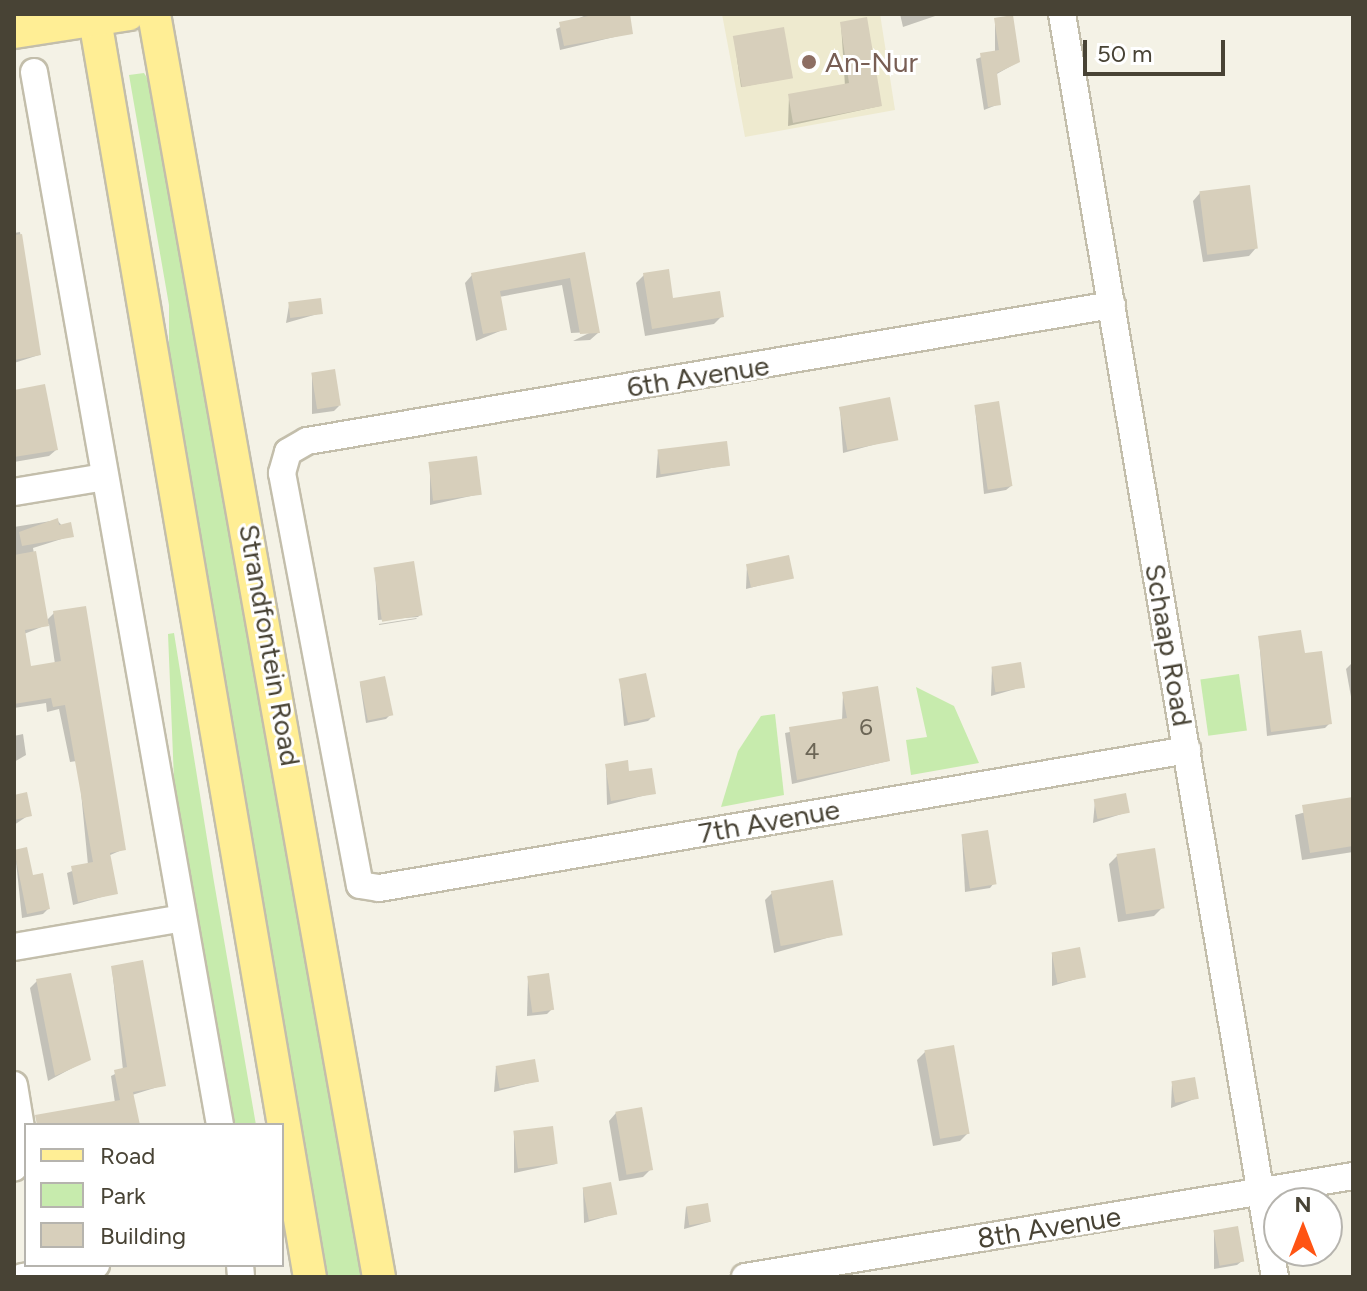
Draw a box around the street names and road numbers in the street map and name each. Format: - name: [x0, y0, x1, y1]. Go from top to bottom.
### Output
- street label: 6th Avenue: [624, 348, 772, 404]
- street label: Strandfontein Road: [232, 521, 308, 769]
- street label: Schaap Road: [1138, 561, 1200, 729]
- street label: 7th Avenue: [696, 792, 842, 850]
- street label: 8th Avenue: [975, 1199, 1123, 1255]

